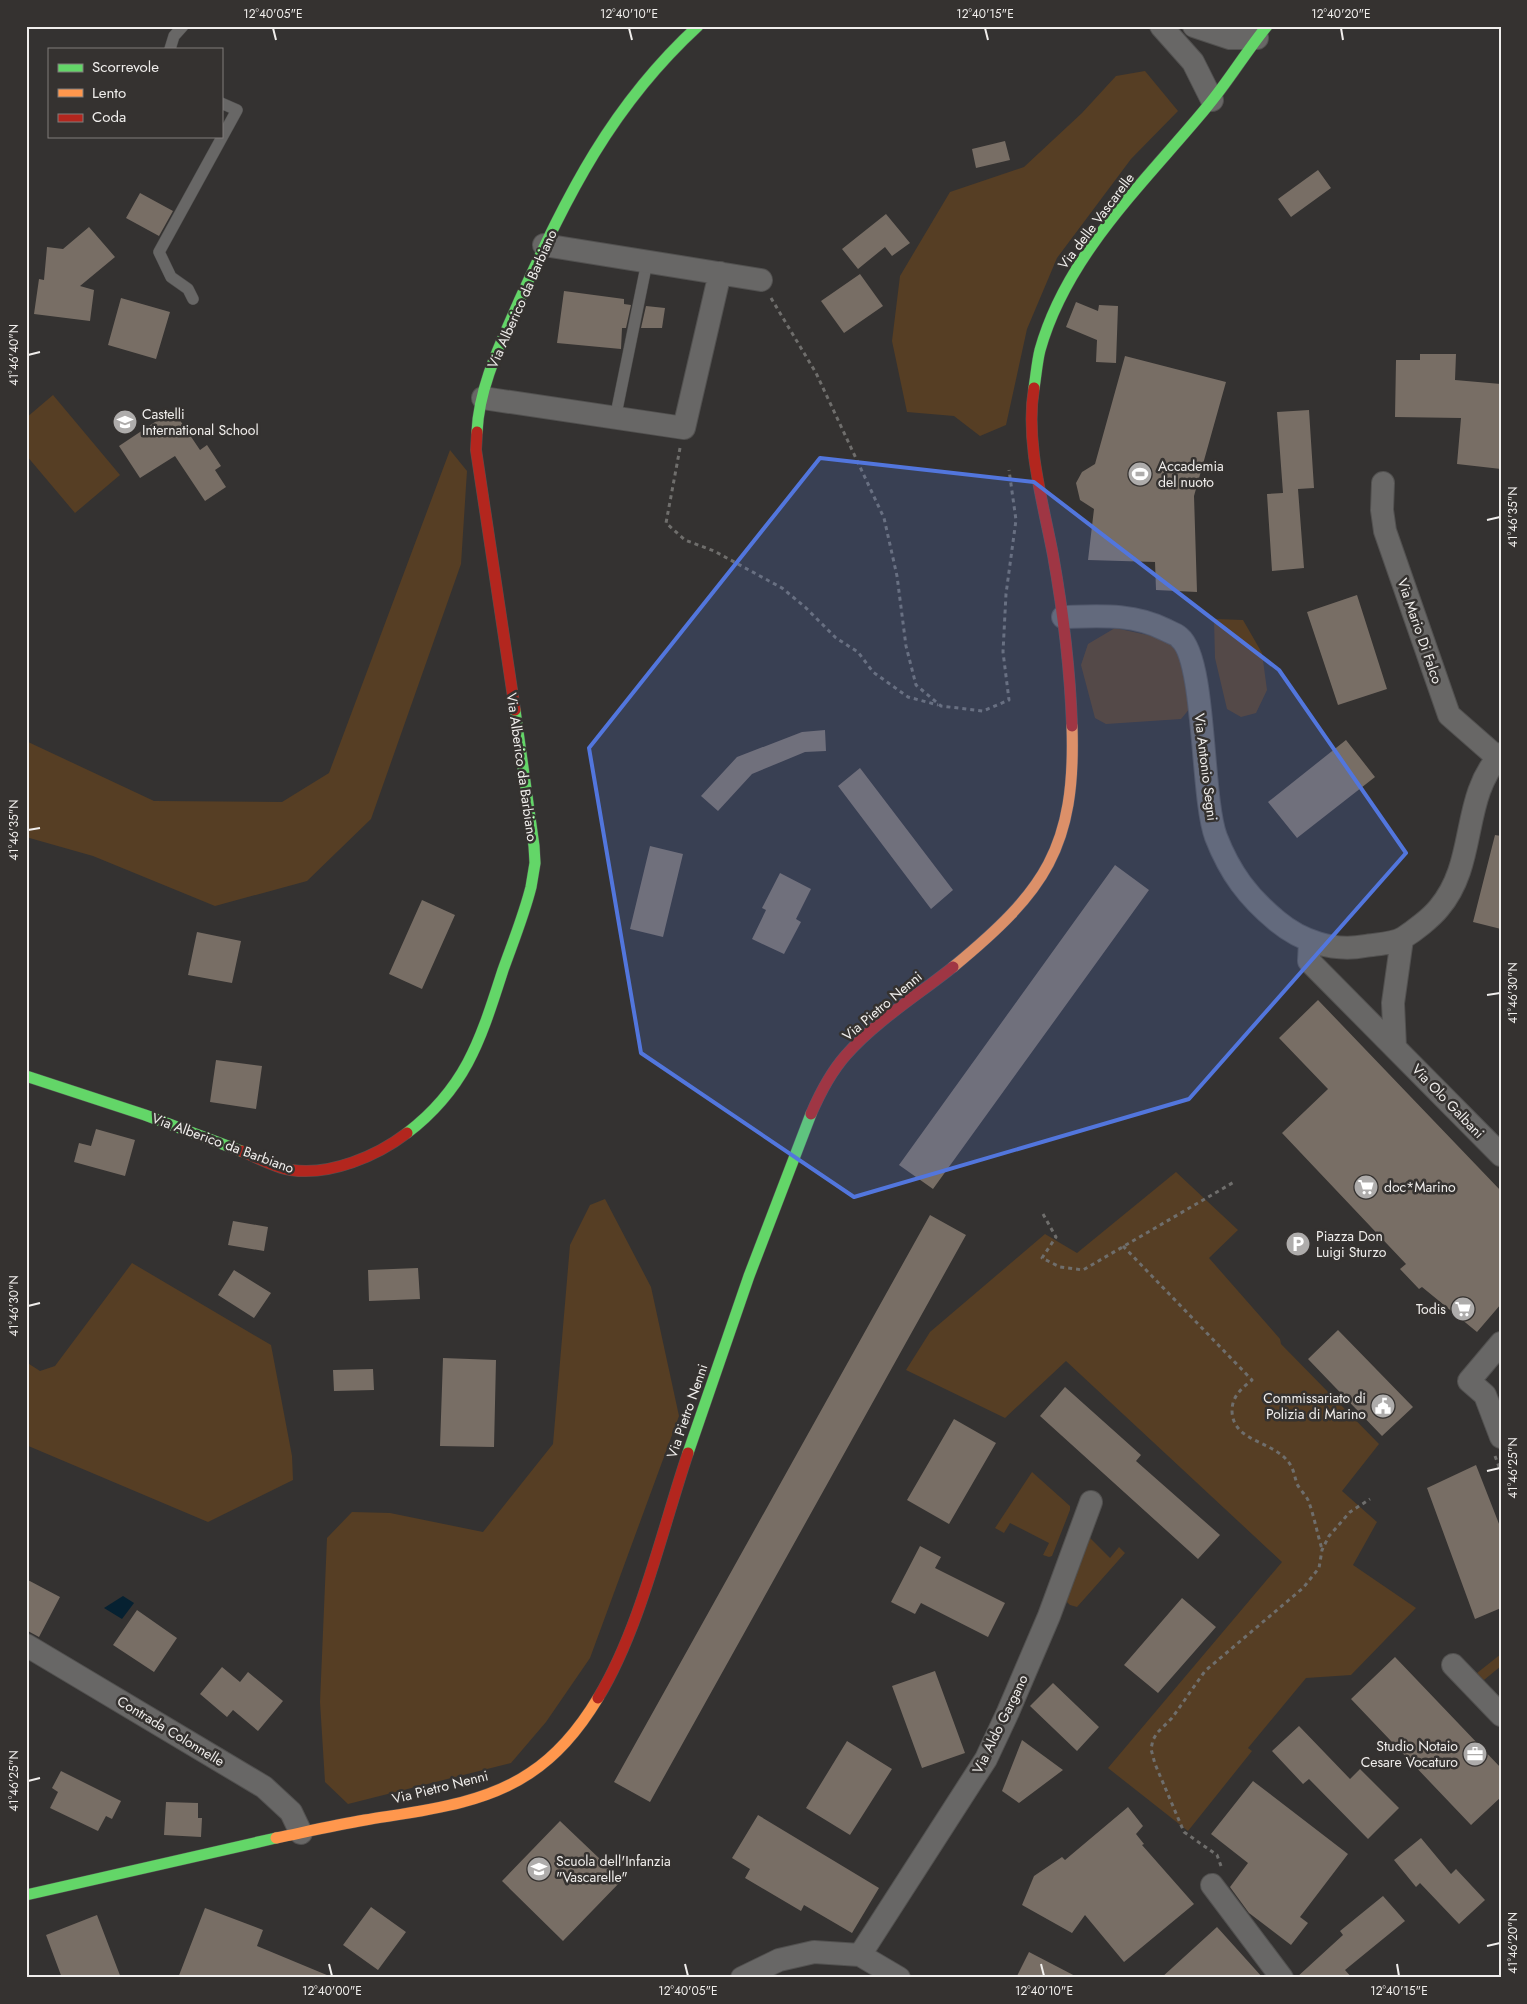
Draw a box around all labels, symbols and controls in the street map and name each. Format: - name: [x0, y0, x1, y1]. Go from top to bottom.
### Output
- text: 12°40'05"E: [243, 5, 303, 23]
- text: 12°40'10"E: [600, 5, 658, 23]
- text: 12°40'15"E: [956, 5, 1014, 23]
- text: 12°40'20"E: [1311, 5, 1371, 23]
- legend: [48, 48, 222, 138]
- text: Scorrevole: [92, 56, 159, 78]
- text: Lento: [92, 82, 126, 104]
- text: Coda: [92, 106, 126, 128]
- street label: Via delle Vascarelle: [1053, 169, 1139, 273]
- street label: Via Alberico da Barbiano: [482, 226, 562, 372]
- text: 41°46'40"N: [5, 324, 23, 386]
- place label: Castelli International School: [142, 404, 259, 440]
- school or university icon: Castelli International School: [112, 409, 138, 435]
- place label: Accademia del nuoto: [1158, 456, 1224, 492]
- sports icon: Accademia del nuoto: [1127, 461, 1153, 487]
- text: 41°46'35"N: [1504, 486, 1522, 548]
- street label: Via Mario Di Falco: [1393, 576, 1448, 687]
- street label: Via Alberico da Barbiano: [502, 691, 542, 843]
- street label: Via Antonio Segni: [1189, 712, 1223, 822]
- text: 41°46'35"N: [5, 799, 23, 861]
- text: 41°46'30"N: [1504, 962, 1522, 1024]
- street label: Via Pietro Nenni: [838, 967, 926, 1045]
- street label: Via Olo Galbani: [1407, 1059, 1489, 1143]
- street label: Via Alberico da Barbiano: [149, 1108, 297, 1178]
- supermarket icon: doc*Marino: [1353, 1174, 1379, 1200]
- place label: doc*Marino: [1384, 1177, 1456, 1197]
- place label: Piazza Don Luigi Sturzo: [1316, 1226, 1387, 1262]
- parking icon: Piazza Don Luigi Sturzo: [1285, 1231, 1311, 1257]
- text: 41°46'30"N: [5, 1275, 23, 1337]
- supermarket icon: Todis: [1450, 1296, 1476, 1322]
- place label: Todis: [1416, 1299, 1446, 1319]
- street label: Via Pietro Nenni: [662, 1361, 712, 1461]
- place label: Commissariato di Polizia di Marino: [1263, 1388, 1366, 1424]
- public building icon: Commissariato di Polizia di Marino: [1370, 1393, 1396, 1419]
- text: 41°46'25"N: [1504, 1437, 1522, 1499]
- street label: Via Aldo Gargano: [967, 1671, 1033, 1777]
- street label: Contrada Colonnelle: [114, 1691, 228, 1771]
- place label: Studio Notaio Cesare Vocaturo: [1361, 1736, 1458, 1772]
- office icon: Studio Notaio Cesare Vocaturo: [1462, 1741, 1488, 1767]
- text: 41°46'25"N: [5, 1750, 23, 1812]
- street label: Via Pietro Nenni: [390, 1765, 490, 1809]
- place label: Scuola dell'Infanzia "Vascarelle": [556, 1851, 671, 1887]
- school or university icon: Scuola dell'Infanzia "Vascarelle": [526, 1856, 552, 1882]
- text: 41°46'20"N: [1504, 1912, 1522, 1974]
- text: 12°40'00"E: [302, 1982, 362, 2000]
- text: 12°40'05"E: [658, 1982, 718, 2000]
- text: 12°40'10"E: [1015, 1982, 1073, 2000]
- text: 12°40'15"E: [1370, 1982, 1428, 2000]

